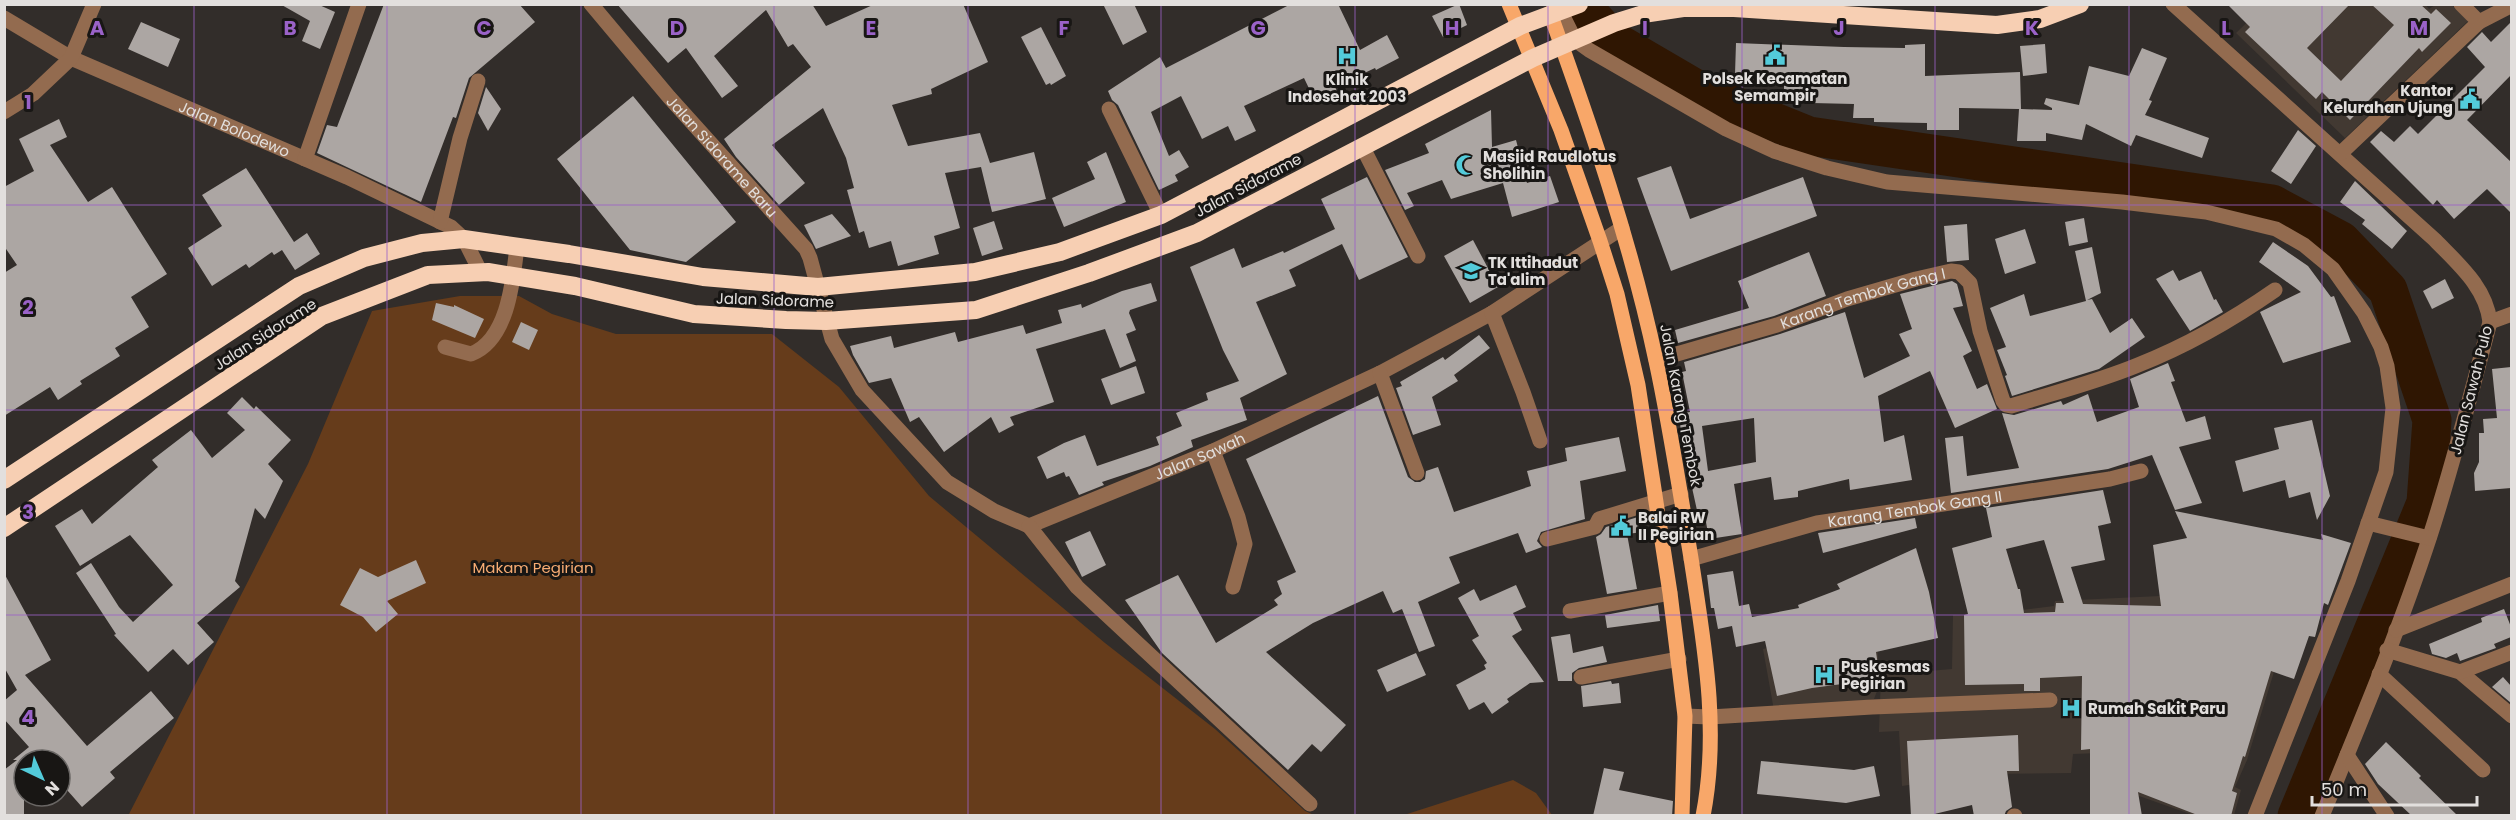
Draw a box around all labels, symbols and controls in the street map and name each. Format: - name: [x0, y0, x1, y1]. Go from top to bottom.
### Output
- text: A: [90, 14, 105, 42]
- text: B: [283, 14, 297, 42]
- text: C: [476, 14, 492, 42]
- text: D: [670, 14, 684, 42]
- text: E: [866, 14, 876, 42]
- text: F: [1059, 14, 1070, 42]
- text: G: [1250, 14, 1266, 42]
- text: H: [1445, 14, 1459, 42]
- text: I: [1642, 14, 1648, 42]
- text: J: [1833, 14, 1845, 42]
- text: K: [2025, 14, 2039, 42]
- text: L: [2221, 14, 2231, 42]
- text: M: [2410, 14, 2428, 42]
- public building icon: Polsek Kecamatan Semampir: [1763, 43, 1787, 67]
- hospital icon: Klinik Indosehat 2003: [1335, 44, 1359, 68]
- place label: Polsek Kecamatan Semampir: [1703, 68, 1847, 106]
- place label: Klinik Indosehat 2003: [1288, 69, 1406, 107]
- place label: Kantor Kelurahan Ujung: [2323, 80, 2454, 118]
- public building icon: Kantor Kelurahan Ujung: [2458, 87, 2482, 111]
- text: 1: [24, 88, 32, 116]
- street label: Jalan Sidorame Baru: [662, 91, 783, 221]
- street label: Jalan Bolodewo: [176, 95, 293, 162]
- place label: Masjid Raudlotus Sholihin: [1483, 146, 1616, 184]
- street label: Jalan Sidorame: [1191, 148, 1305, 222]
- mosque icon: Masjid Raudlotus Sholihin: [1454, 153, 1478, 177]
- place label: TK Ittihadut Ta'alim: [1488, 252, 1578, 290]
- school or university icon: TK Ittihadut Ta'alim: [1459, 259, 1483, 283]
- street label: Karang Tembok Gang I: [1777, 262, 1947, 333]
- street label: Jalan Sidorame: [716, 287, 834, 313]
- text: 2: [22, 293, 34, 321]
- street label: Jalan Sidorame: [210, 293, 320, 375]
- street label: Jalan Karang Tembok: [1655, 322, 1707, 488]
- street label: Jalan Sawah Pulo: [2445, 323, 2497, 457]
- street label: Jalan Sawah: [1151, 427, 1248, 484]
- street label: Karang Tembok Gang II: [1826, 485, 2003, 532]
- text: 3: [22, 498, 34, 526]
- place label: Balai RW II Pegirian: [1638, 507, 1714, 545]
- public building icon: Balai RW II Pegirian: [1609, 514, 1633, 538]
- park label: Makam Pegirian: [472, 557, 594, 578]
- place label: Puskesmas Pegirian: [1841, 656, 1930, 694]
- hospital icon: Puskesmas Pegirian: [1812, 663, 1836, 687]
- hospital icon: Rumah Sakit Paru: [2059, 696, 2083, 720]
- place label: Rumah Sakit Paru: [2088, 698, 2226, 719]
- text: 4: [21, 703, 35, 731]
- north arrow: [12, 748, 72, 808]
- scale bar: [2312, 769, 2477, 807]
- text: N: [40, 776, 64, 801]
- text: 50 m: [2321, 777, 2367, 802]

